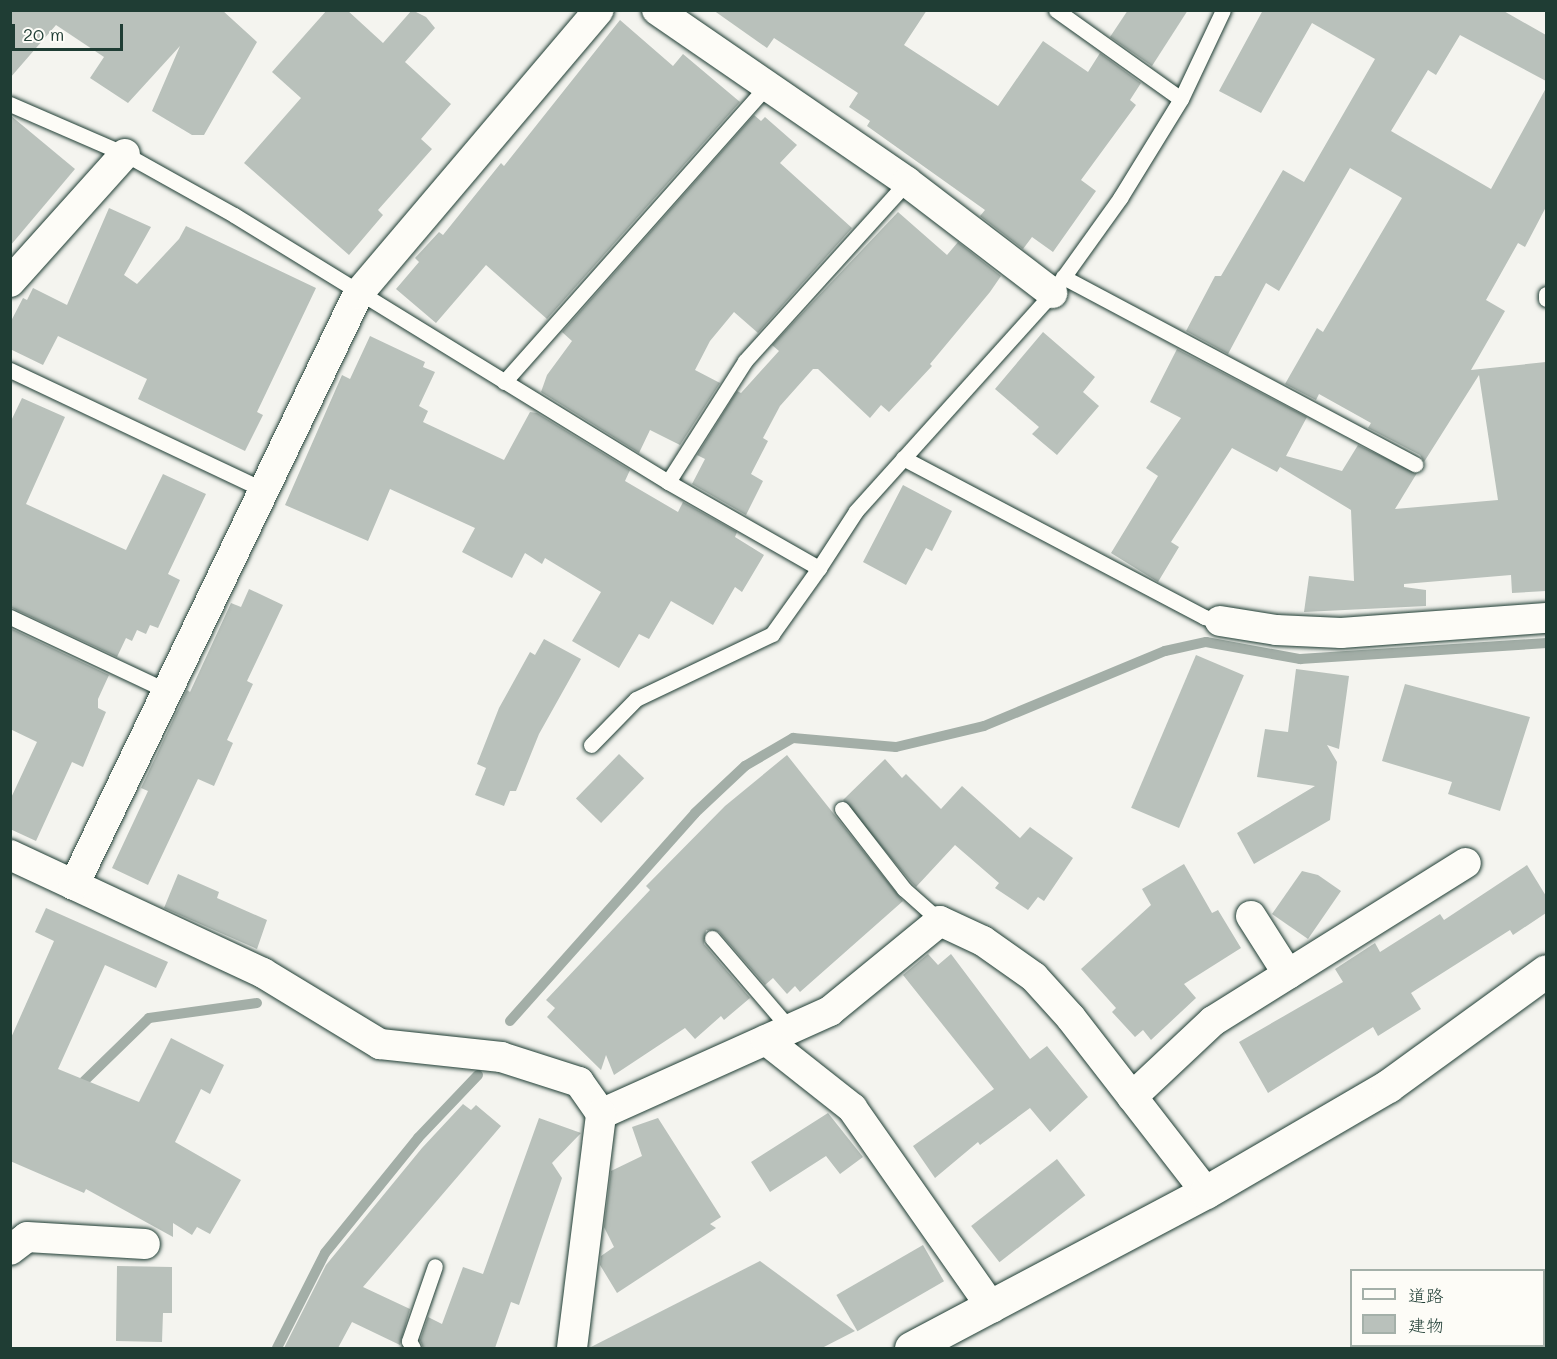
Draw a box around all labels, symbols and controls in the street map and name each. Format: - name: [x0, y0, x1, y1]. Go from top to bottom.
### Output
- scale bar: [15, 12, 126, 50]
- text: 20 m: [23, 22, 64, 46]
- legend: [1350, 1269, 1545, 1347]
- text: 道路: [1408, 1283, 1444, 1307]
- text: 建物: [1408, 1313, 1444, 1337]

